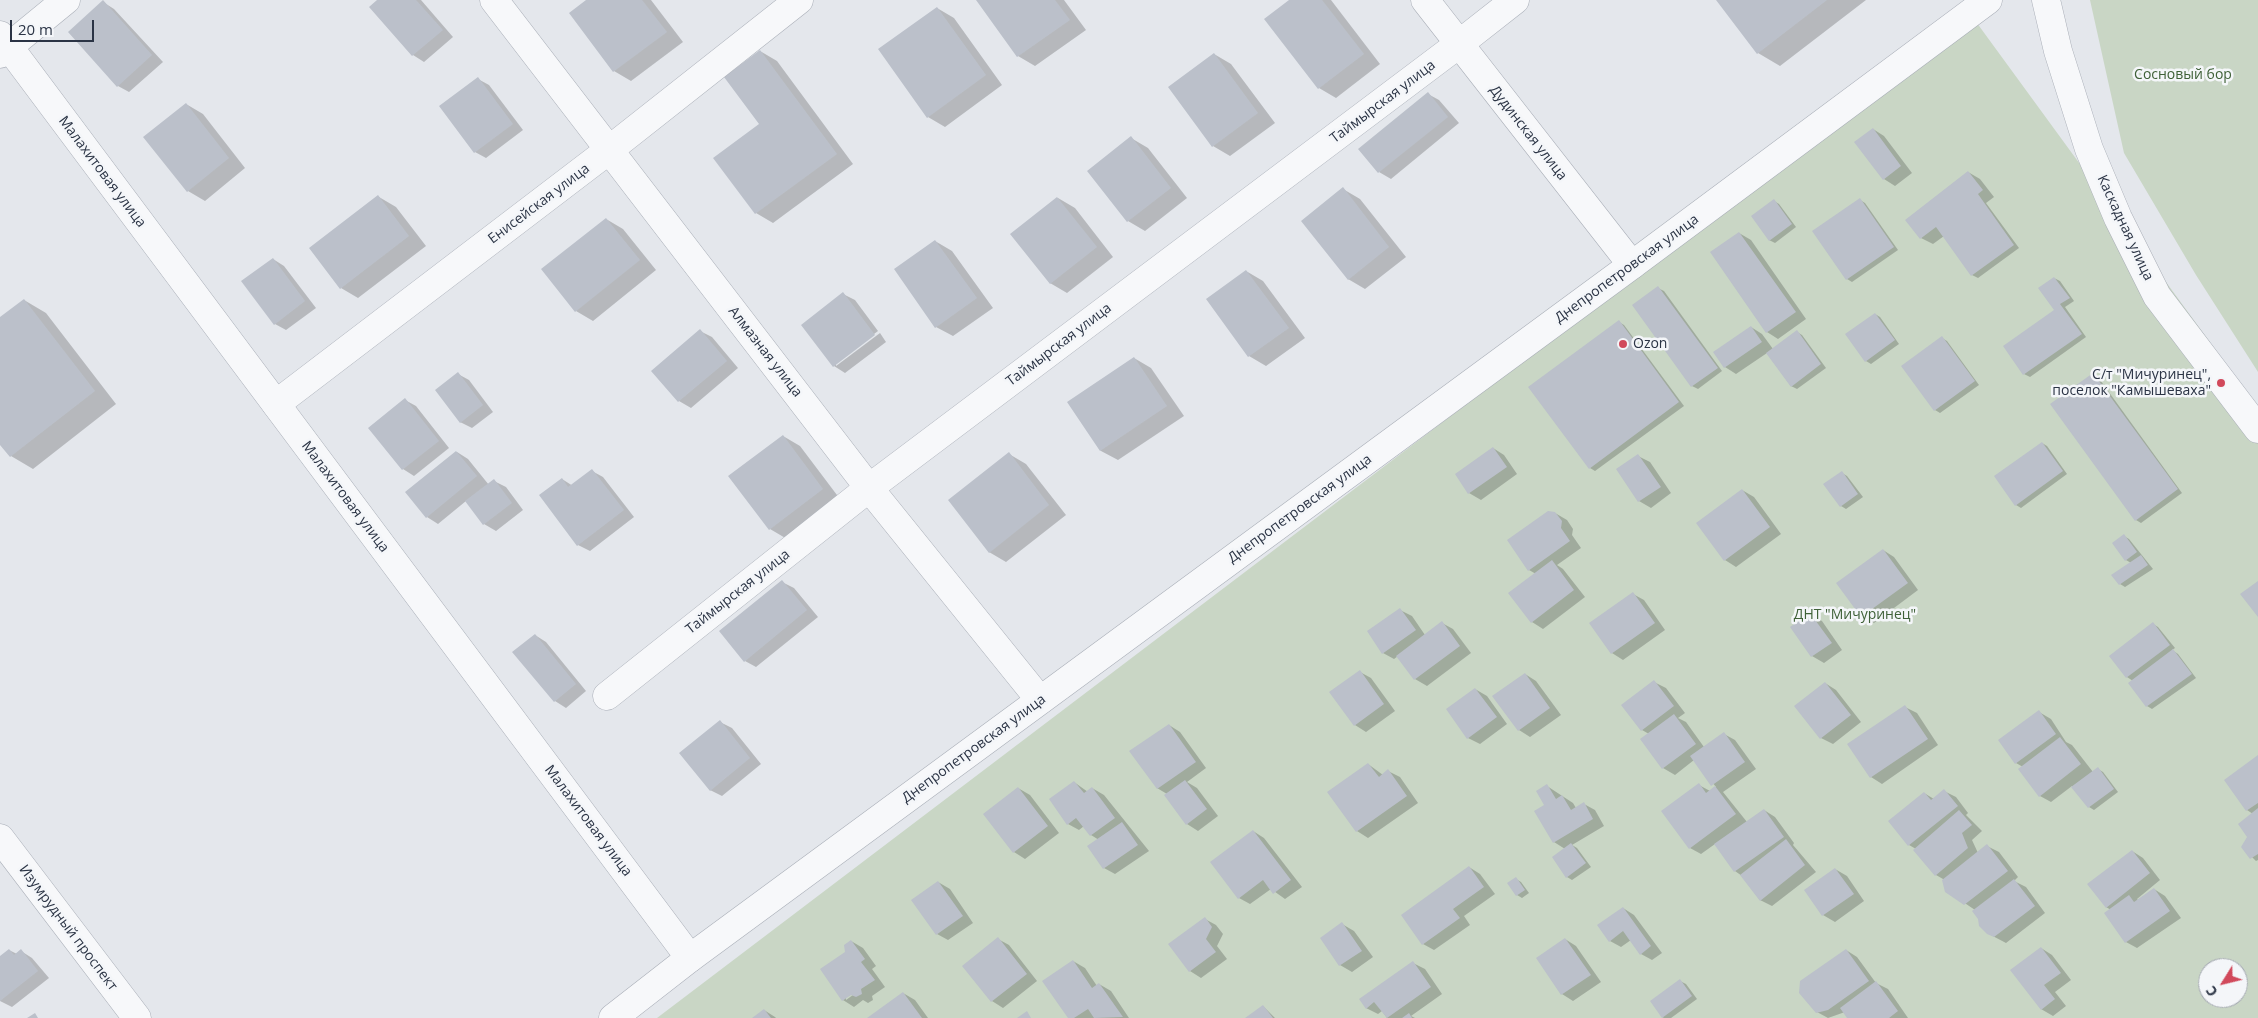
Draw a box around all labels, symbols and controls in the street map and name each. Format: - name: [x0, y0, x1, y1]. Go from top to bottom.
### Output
- scale bar: [12, 10, 96, 42]
- text: 20 m: [18, 19, 53, 39]
- street label: Таймырская улица: [1327, 57, 1439, 147]
- park label: Сосновый бор: [2134, 67, 2232, 83]
- street label: Дудинская улица: [1486, 82, 1570, 184]
- street label: Малахитовая улица: [55, 113, 149, 231]
- street label: Енисейская улица: [485, 160, 593, 248]
- street label: Каскадная улица: [2093, 173, 2157, 283]
- street label: Днепропетровская улица: [1552, 211, 1702, 327]
- street label: Таймырская улица: [1003, 300, 1115, 390]
- street label: Алмазная улица: [724, 303, 806, 401]
- place label: Ozon: [1633, 336, 1667, 352]
- marker: Ozon: [1617, 338, 1629, 350]
- place label: С/т "Мичуринец", поселок "Камышеваха": [2052, 367, 2211, 400]
- marker: С/т "Мичуринец", поселок "Камышеваха": [2215, 377, 2227, 389]
- street label: Малахитовая улица: [298, 438, 392, 556]
- street label: Днепропетровская улица: [1225, 451, 1375, 567]
- street label: Таймырская улица: [683, 546, 793, 638]
- park label: ДНТ "Мичуринец": [1794, 607, 1916, 623]
- street label: Днепропетровская улица: [899, 691, 1049, 807]
- street label: Малахитовая улица: [541, 762, 635, 880]
- street label: Изумрудный проспект: [15, 862, 121, 994]
- north arrow: [2198, 958, 2248, 1008]
- text: С: [2201, 982, 2222, 1001]

